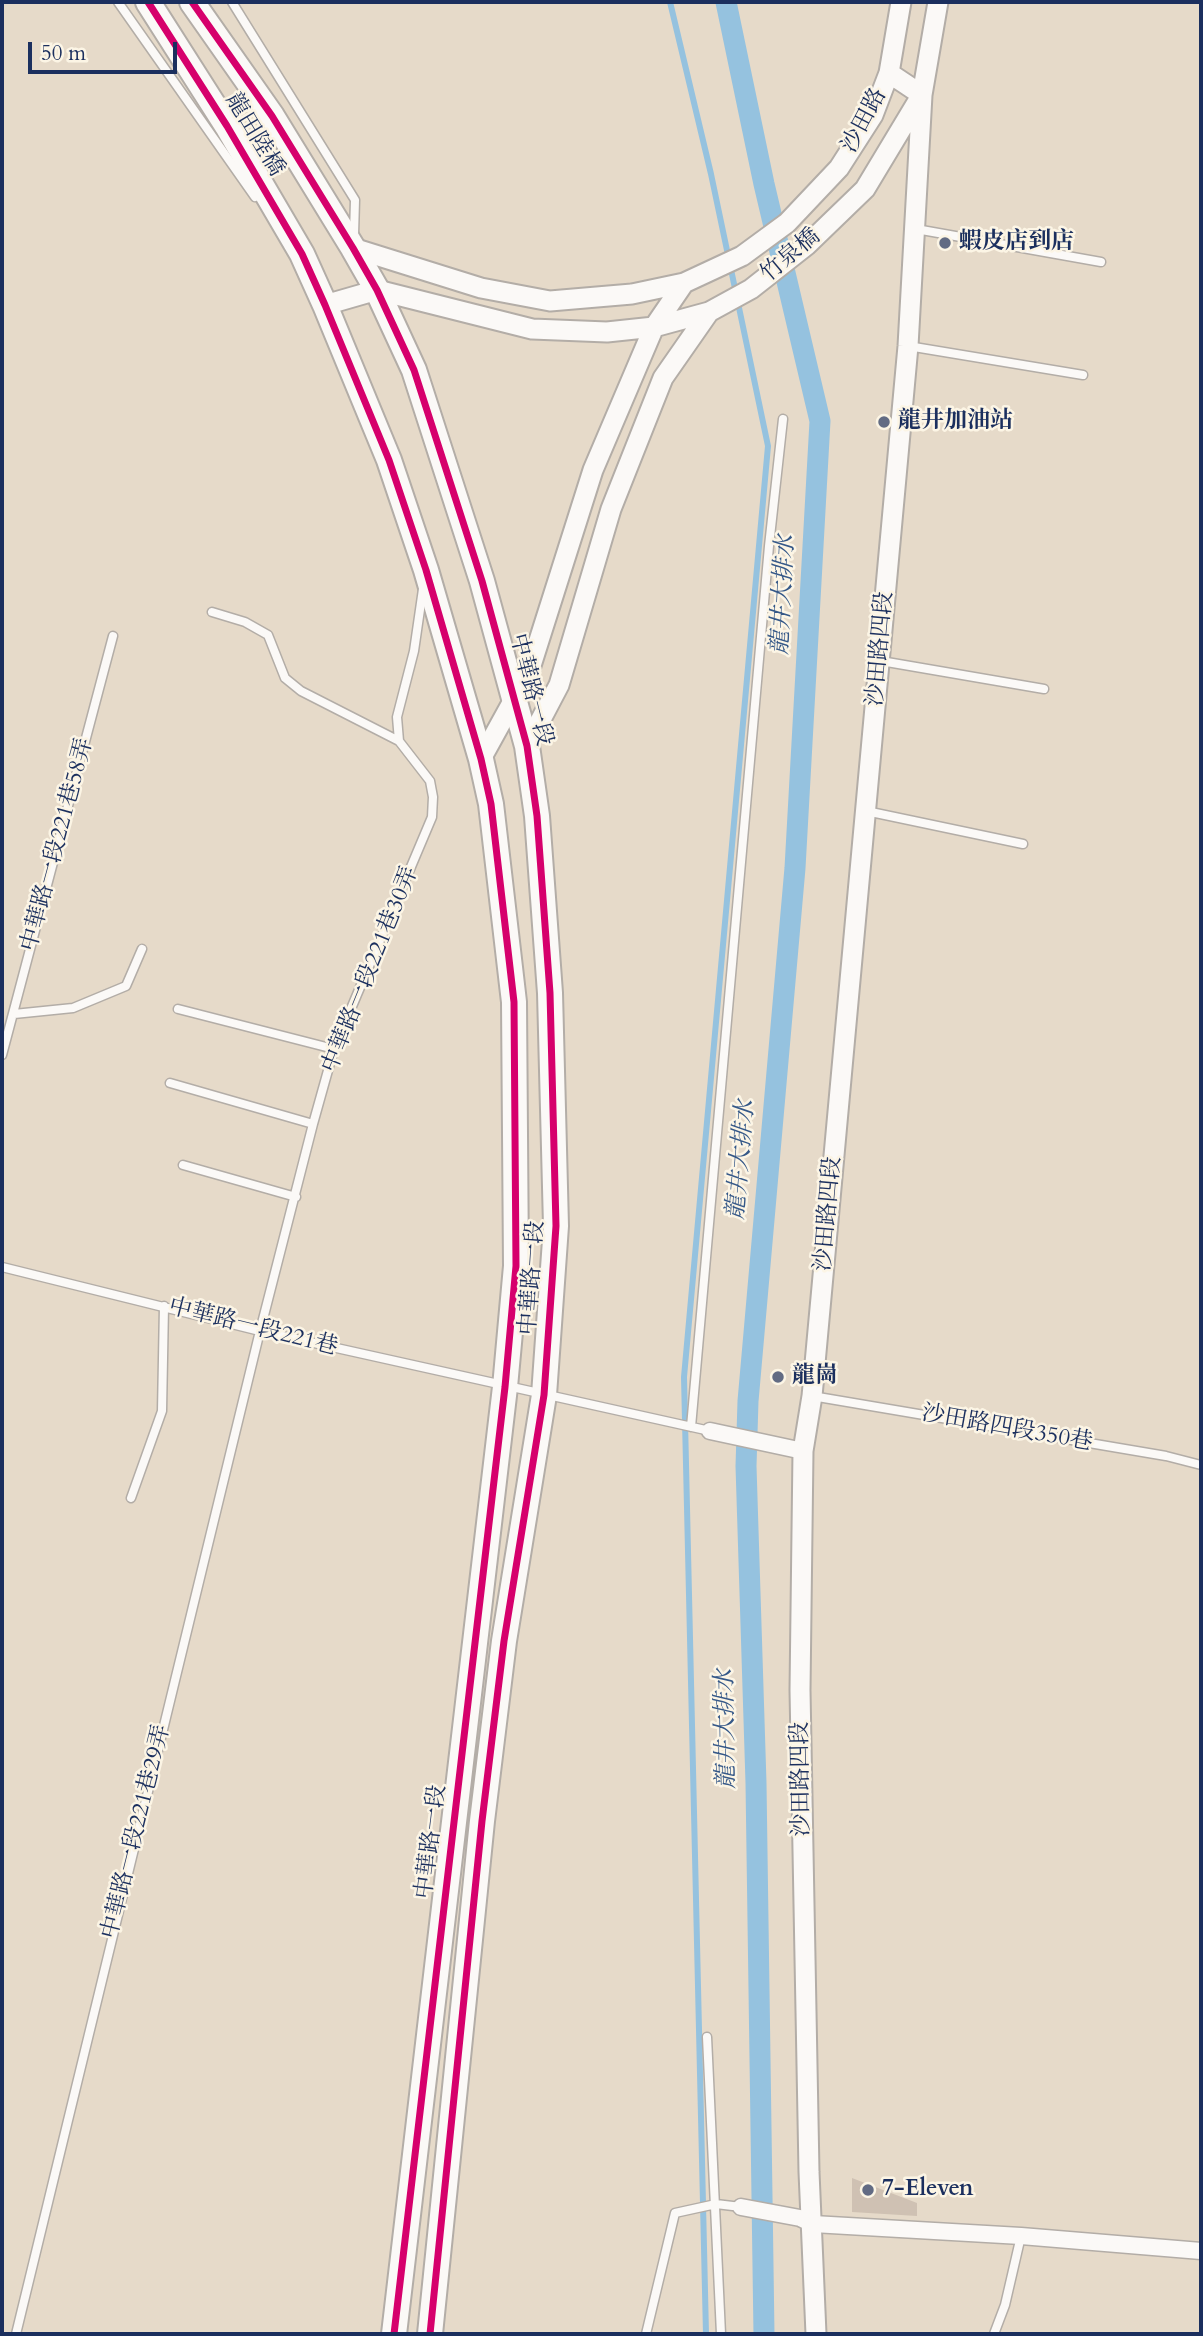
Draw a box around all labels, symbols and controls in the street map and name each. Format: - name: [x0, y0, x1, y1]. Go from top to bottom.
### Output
- scale bar: [32, 28, 180, 72]
- text: 50 m: [41, 39, 86, 68]
- street label: 沙田路: [837, 84, 893, 158]
- street label: 龍田陸橋: [218, 88, 290, 182]
- street label: 竹泉橋: [756, 223, 826, 289]
- place label: 蝦皮店到店: [959, 229, 1074, 257]
- marker: 蝦皮店到店: [937, 235, 953, 251]
- place label: 龍井加油站: [898, 408, 1013, 436]
- marker: 龍井加油站: [876, 414, 892, 430]
- water label: 龍井大排水: [766, 534, 802, 656]
- street label: 沙田路四段: [862, 591, 900, 707]
- street label: 中華路一段: [503, 631, 557, 749]
- street label: 中華路一段221巷58弄: [16, 735, 100, 955]
- street label: 中華路一段221巷30弄: [317, 863, 425, 1077]
- water label: 龍井大排水: [722, 1099, 762, 1221]
- street label: 沙田路四段: [810, 1156, 848, 1272]
- street label: 中華路一段: [515, 1220, 551, 1336]
- street label: 中華路一段221巷: [166, 1294, 340, 1362]
- place label: 龍崗: [792, 1363, 838, 1391]
- marker: 龍崗: [770, 1369, 786, 1385]
- street label: 沙田路四段350巷: [919, 1400, 1095, 1458]
- water label: 龍井大排水: [712, 1669, 742, 1789]
- street label: 沙田路四段: [787, 1721, 817, 1837]
- street label: 中華路一段221巷29弄: [97, 1722, 177, 1942]
- street label: 中華路一段: [411, 1783, 453, 1901]
- place label: 7-Eleven: [882, 2176, 974, 2204]
- marker: 7-Eleven: [860, 2182, 876, 2198]

